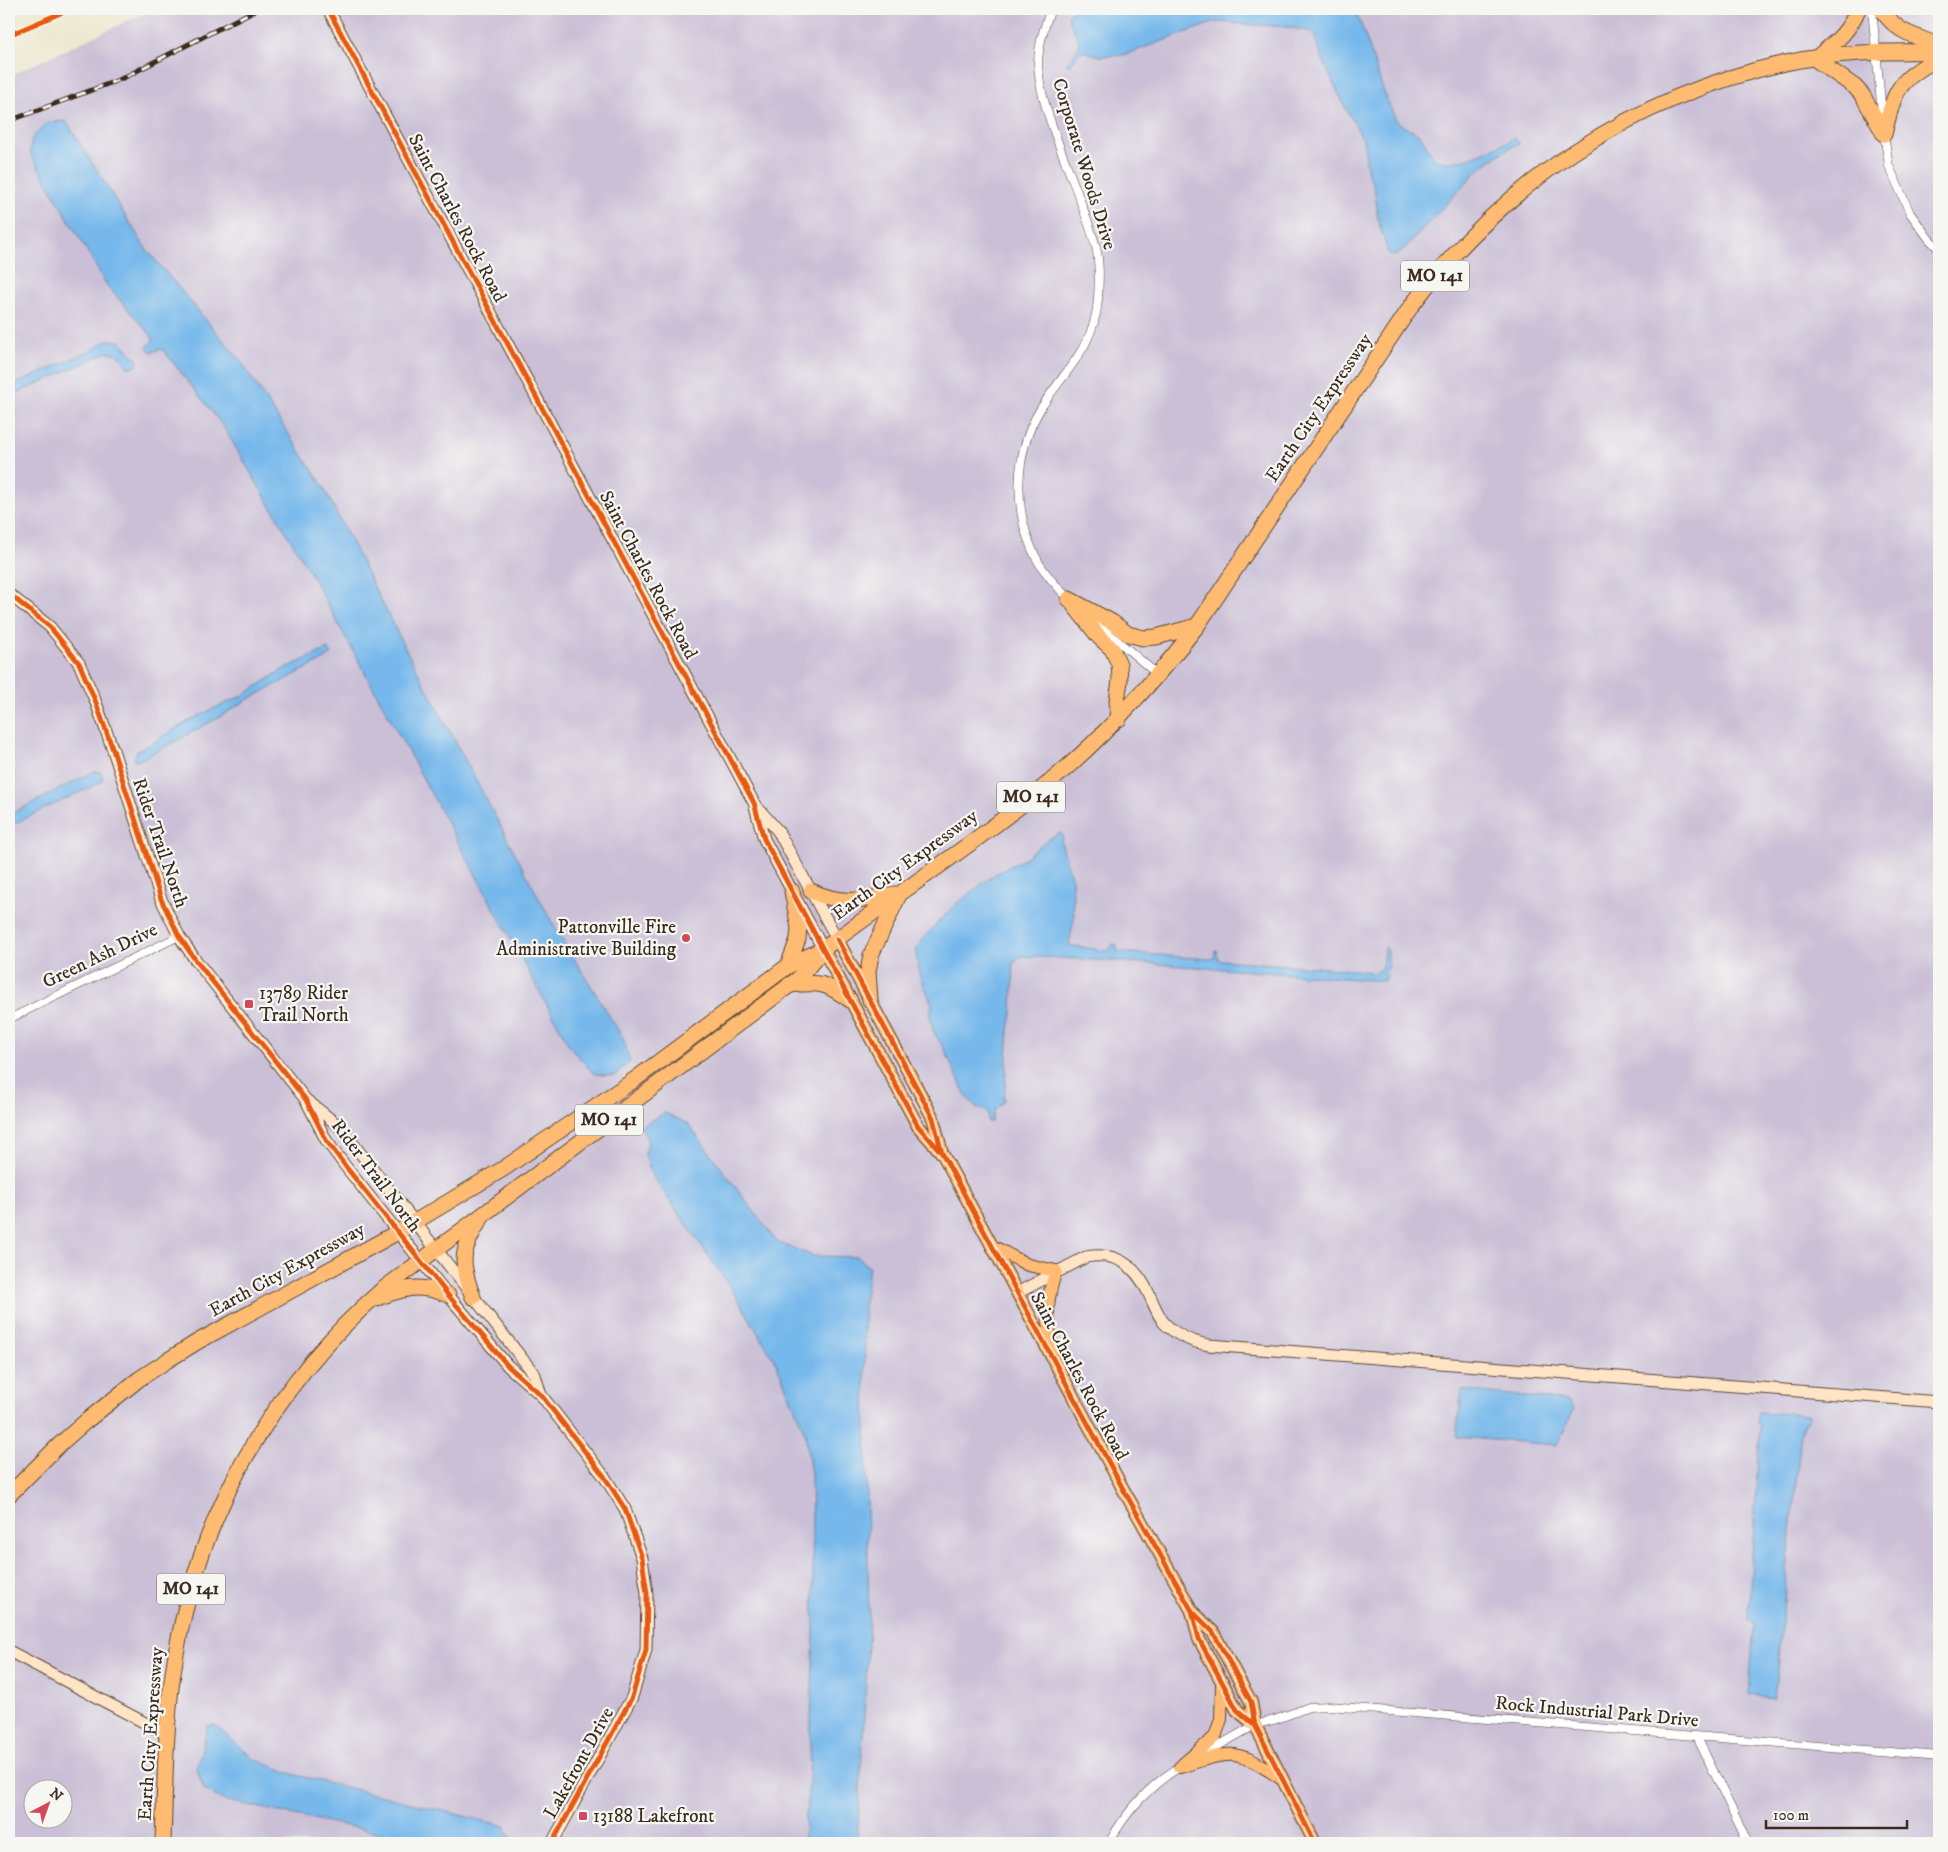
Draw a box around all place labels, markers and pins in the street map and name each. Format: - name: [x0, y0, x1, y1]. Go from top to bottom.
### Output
- place label: Pattonville Fire Administrative Building: [496, 916, 677, 961]
- marker: Pattonville Fire Administrative Building: [680, 932, 692, 944]
- place label: 13789 Rider Trail North: [259, 982, 349, 1027]
- marker: 13789 Rider Trail North: [243, 998, 255, 1010]
- place label: 13188 Lakefront: [593, 1805, 714, 1828]
- marker: 13188 Lakefront: [577, 1810, 589, 1822]

